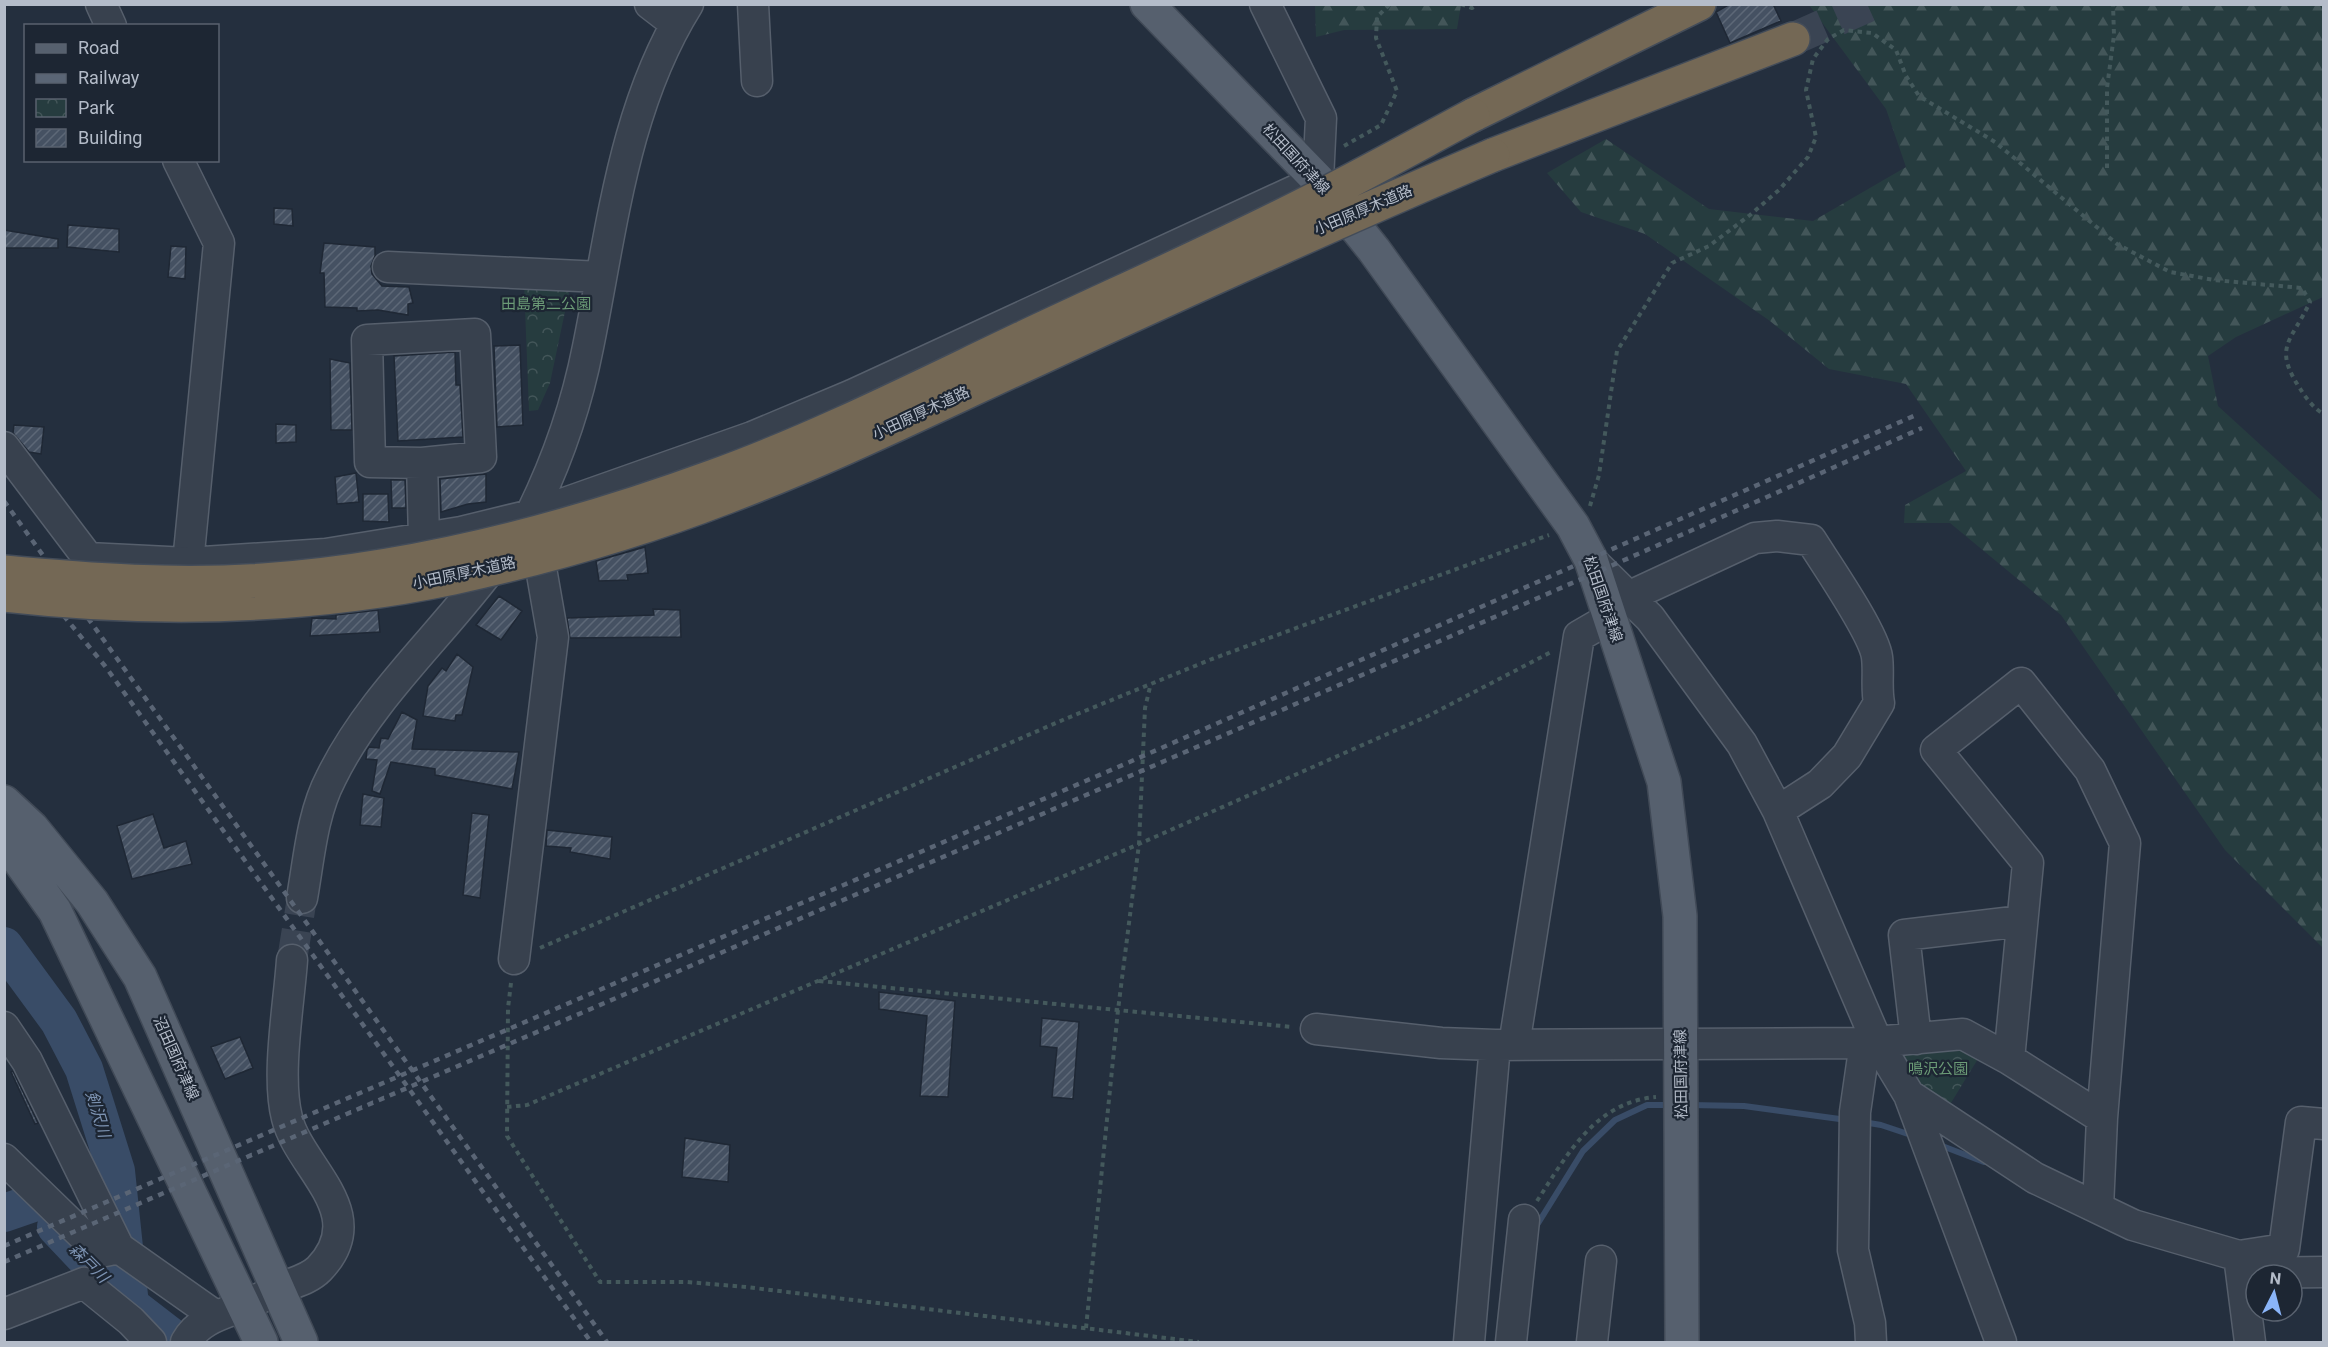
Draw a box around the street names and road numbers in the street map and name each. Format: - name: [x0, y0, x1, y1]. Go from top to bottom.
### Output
- street label: 松田国府津線: [1259, 120, 1333, 198]
- street label: 小田原厚木道路: [1311, 181, 1415, 239]
- street label: 小田原厚木道路: [870, 383, 972, 443]
- street label: 小田原厚木道路: [411, 553, 517, 593]
- street label: 松田国府津線: [1580, 554, 1626, 644]
- street label: 沼田国府津線: [149, 1013, 203, 1103]
- street label: 松田国府津線: [1671, 1029, 1691, 1119]

